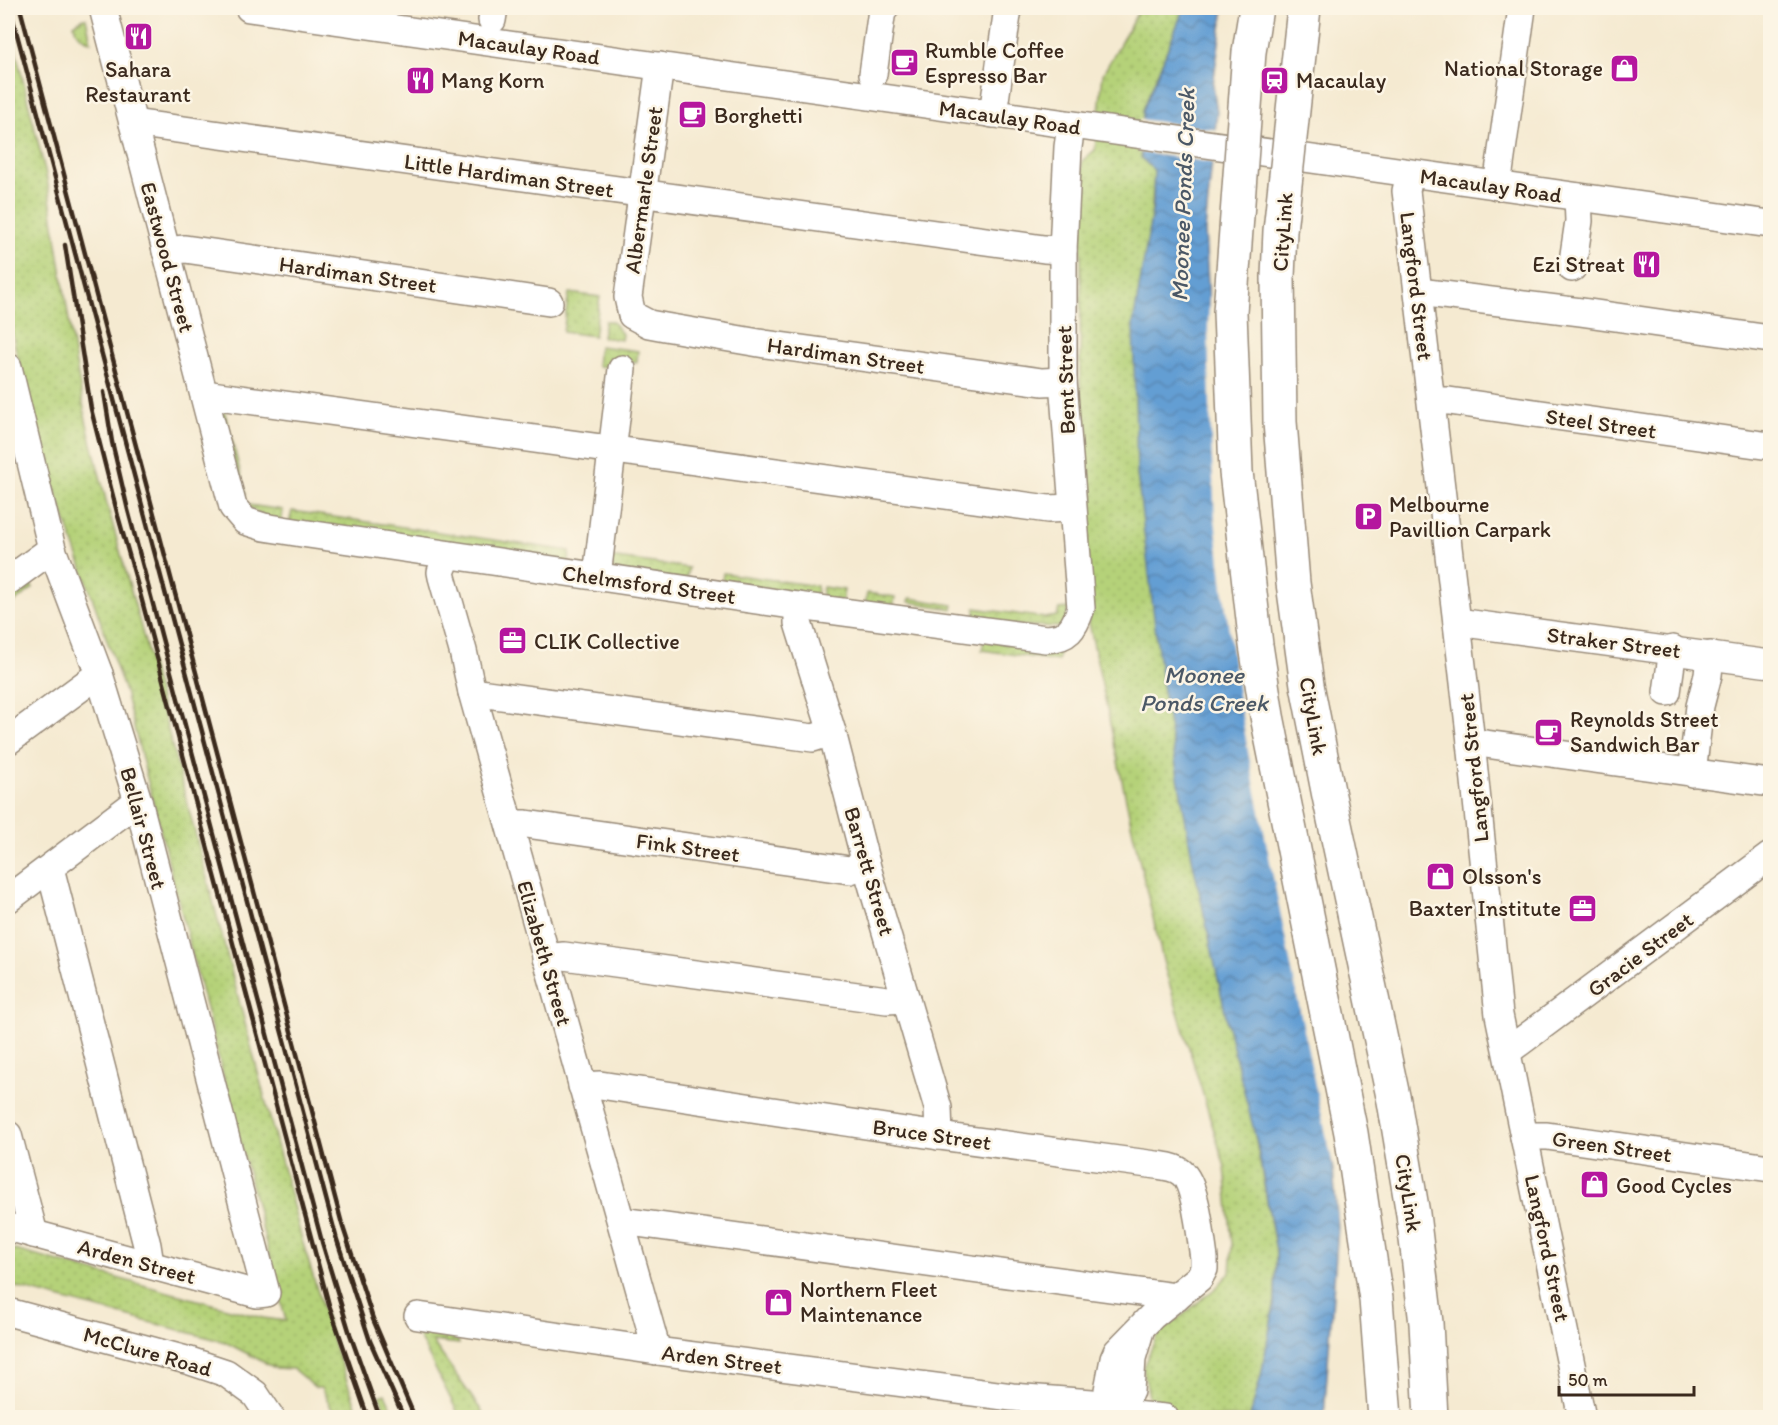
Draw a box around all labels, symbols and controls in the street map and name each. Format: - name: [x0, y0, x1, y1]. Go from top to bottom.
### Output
- restaurant icon: Sahara Restaurant: [122, 21, 154, 53]
- street label: Macaulay Road: [456, 24, 602, 71]
- place label: Rumble Coffee Espresso Bar: [925, 37, 1064, 89]
- cafe icon: Rumble Coffee Espresso Bar: [888, 47, 920, 79]
- shop icon: National Storage: [1608, 52, 1640, 84]
- place label: National Storage: [1444, 55, 1603, 82]
- place label: Sahara Restaurant: [85, 56, 191, 108]
- restaurant icon: Mang Korn: [404, 64, 436, 96]
- station icon: Macaulay: [1259, 64, 1291, 96]
- place label: Mang Korn: [441, 67, 545, 94]
- place label: Macaulay: [1296, 67, 1387, 94]
- water label: Moonee Ponds Creek: [1164, 87, 1201, 302]
- street label: Macaulay Road: [937, 94, 1083, 141]
- cafe icon: Borghetti: [677, 99, 709, 131]
- place label: Borghetti: [714, 102, 803, 129]
- street label: Albermarle Street: [618, 105, 669, 275]
- street label: Little Hardiman Street: [402, 147, 615, 204]
- street label: Macaulay Road: [1418, 162, 1564, 209]
- street label: Eastwood Street: [134, 179, 201, 335]
- street label: CityLink: [1266, 191, 1299, 272]
- street label: Langford Street: [1394, 210, 1439, 362]
- restaurant icon: Ezi Streat: [1630, 248, 1662, 280]
- street label: Hardiman Street: [277, 250, 438, 299]
- place label: Ezi Streat: [1533, 251, 1625, 278]
- street label: Bent Street: [1050, 325, 1081, 435]
- street label: Hardiman Street: [765, 331, 926, 380]
- street label: Steel Street: [1544, 402, 1658, 445]
- place label: Melbourne Pavillion Carpark: [1389, 491, 1551, 543]
- parking icon: Melbourne Pavillion Carpark: [1352, 501, 1384, 533]
- street label: Chelmsford Street: [560, 559, 737, 610]
- street label: Straker Street: [1545, 621, 1682, 664]
- office icon: CLIK Collective: [497, 625, 529, 657]
- place label: CLIK Collective: [534, 628, 680, 655]
- water label: Moonee Ponds Creek: [1140, 660, 1270, 717]
- street label: CityLink: [1293, 675, 1334, 758]
- street label: Langford Street: [1452, 692, 1495, 844]
- place label: Reynolds Street Sandwich Bar: [1570, 706, 1719, 758]
- cafe icon: Reynolds Street Sandwich Bar: [1533, 716, 1565, 748]
- street label: Bellair Street: [114, 764, 173, 892]
- street label: Barrett Street: [838, 804, 901, 939]
- street label: Fink Street: [635, 827, 741, 868]
- shop icon: Olsson's: [1425, 860, 1457, 892]
- place label: Olsson's: [1462, 863, 1541, 890]
- street label: Elizabeth Street: [511, 877, 578, 1029]
- office icon: Baxter Institute: [1566, 892, 1598, 924]
- place label: Baxter Institute: [1409, 895, 1561, 922]
- street label: Gracie Street: [1582, 906, 1698, 1003]
- street label: Bruce Street: [871, 1113, 993, 1156]
- street label: Green Street: [1551, 1125, 1673, 1168]
- street label: CityLink: [1389, 1152, 1428, 1235]
- shop icon: Good Cycles: [1579, 1169, 1611, 1201]
- street label: Langford Street: [1519, 1172, 1576, 1324]
- place label: Good Cycles: [1616, 1172, 1732, 1199]
- street label: Arden Street: [75, 1233, 199, 1290]
- place label: Northern Fleet Maintenance: [800, 1276, 938, 1328]
- shop icon: Northern Fleet Maintenance: [763, 1286, 795, 1318]
- street label: McClure Road: [80, 1320, 215, 1383]
- street label: Arden Street: [660, 1339, 784, 1380]
- scale bar: [1559, 1359, 1694, 1397]
- text: 50 m: [1568, 1369, 1608, 1391]

